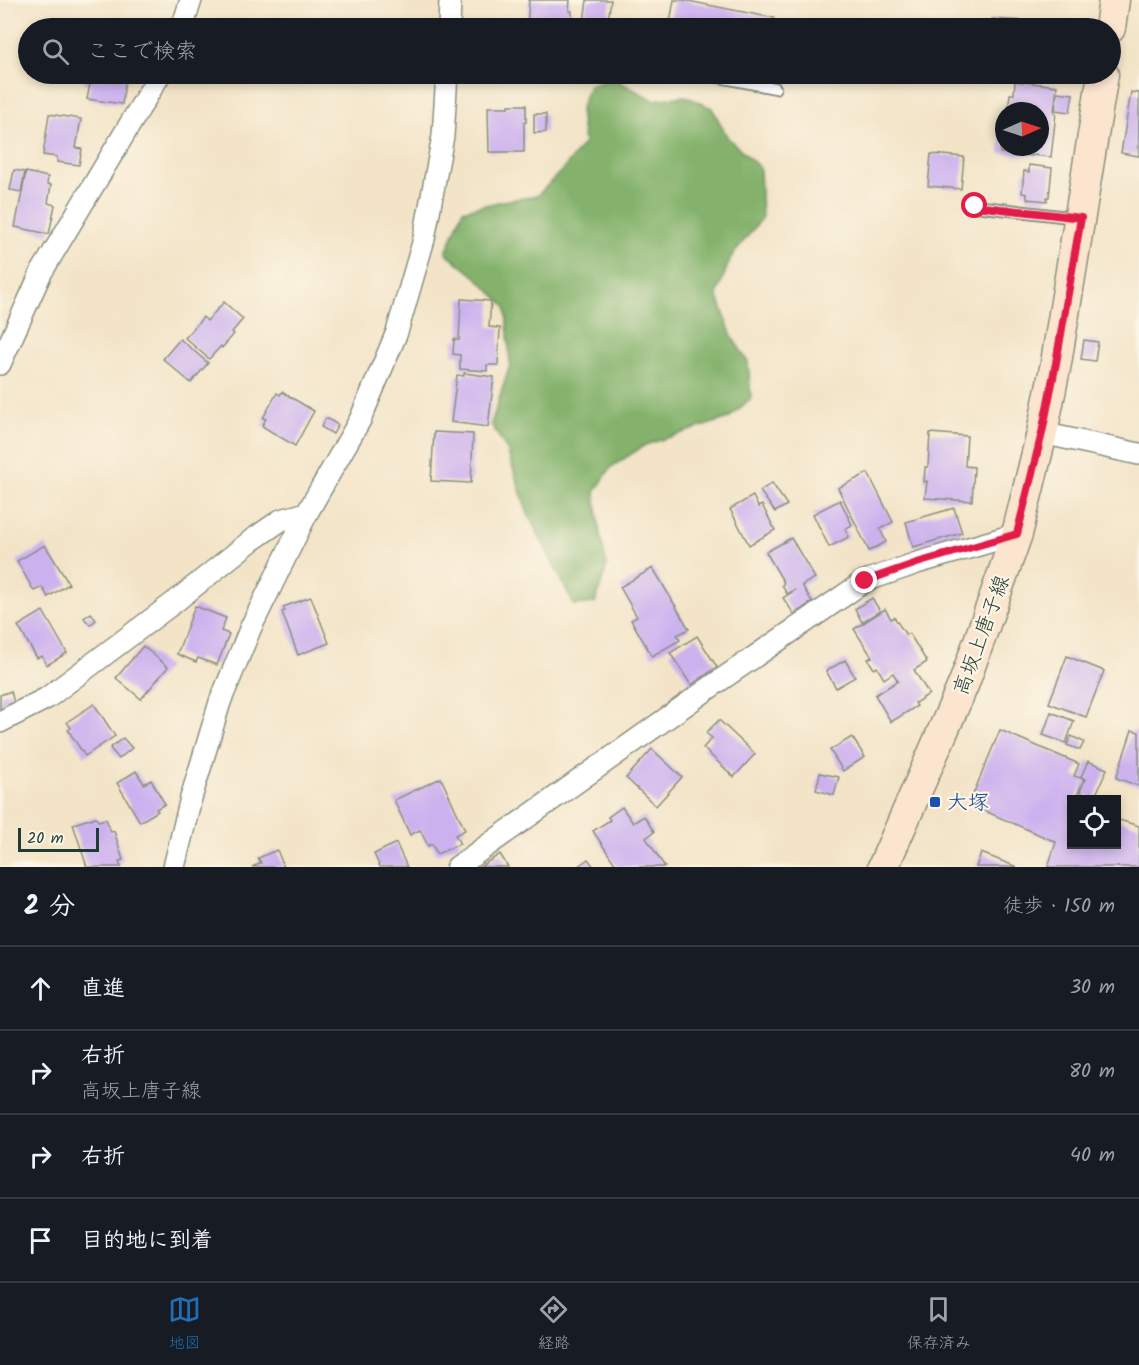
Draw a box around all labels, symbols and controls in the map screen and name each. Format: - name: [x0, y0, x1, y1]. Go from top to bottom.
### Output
- search box: [18, 18, 1121, 84]
- icon: search: [39, 35, 72, 68]
- text: ここで検索: [87, 35, 197, 70]
- north arrow: [995, 102, 1049, 156]
- route start: [961, 192, 987, 218]
- route end: [851, 567, 877, 593]
- street label: 高坂上唐子線: [945, 571, 1019, 700]
- place label: 大塚: [947, 787, 989, 820]
- marker: 大塚: [928, 795, 942, 809]
- map controls: [1067, 795, 1121, 849]
- button: locate: [1067, 795, 1121, 849]
- scale bar: [18, 825, 99, 852]
- text: 20 m: [27, 826, 63, 851]
- text: 2 分: [24, 886, 75, 928]
- text: 徒歩 · 150 m: [1003, 891, 1115, 923]
- icon: ahead: [24, 972, 57, 1005]
- text: 直進: [81, 972, 125, 1007]
- text: 30 m: [1070, 972, 1115, 1004]
- text: 右折: [81, 1039, 125, 1074]
- icon: right: [24, 1056, 57, 1089]
- text: 80 m: [1069, 1056, 1115, 1088]
- text: 高坂上唐子線: [81, 1076, 201, 1108]
- icon: right: [24, 1140, 57, 1173]
- text: 右折: [81, 1140, 125, 1175]
- text: 40 m: [1070, 1140, 1115, 1172]
- icon: arrive: [24, 1224, 57, 1257]
- text: 目的地に到着: [81, 1224, 213, 1259]
- tab: 地図: [168, 1293, 201, 1356]
- tab: 経路: [537, 1293, 570, 1356]
- tab: 保存済み: [907, 1293, 971, 1356]

